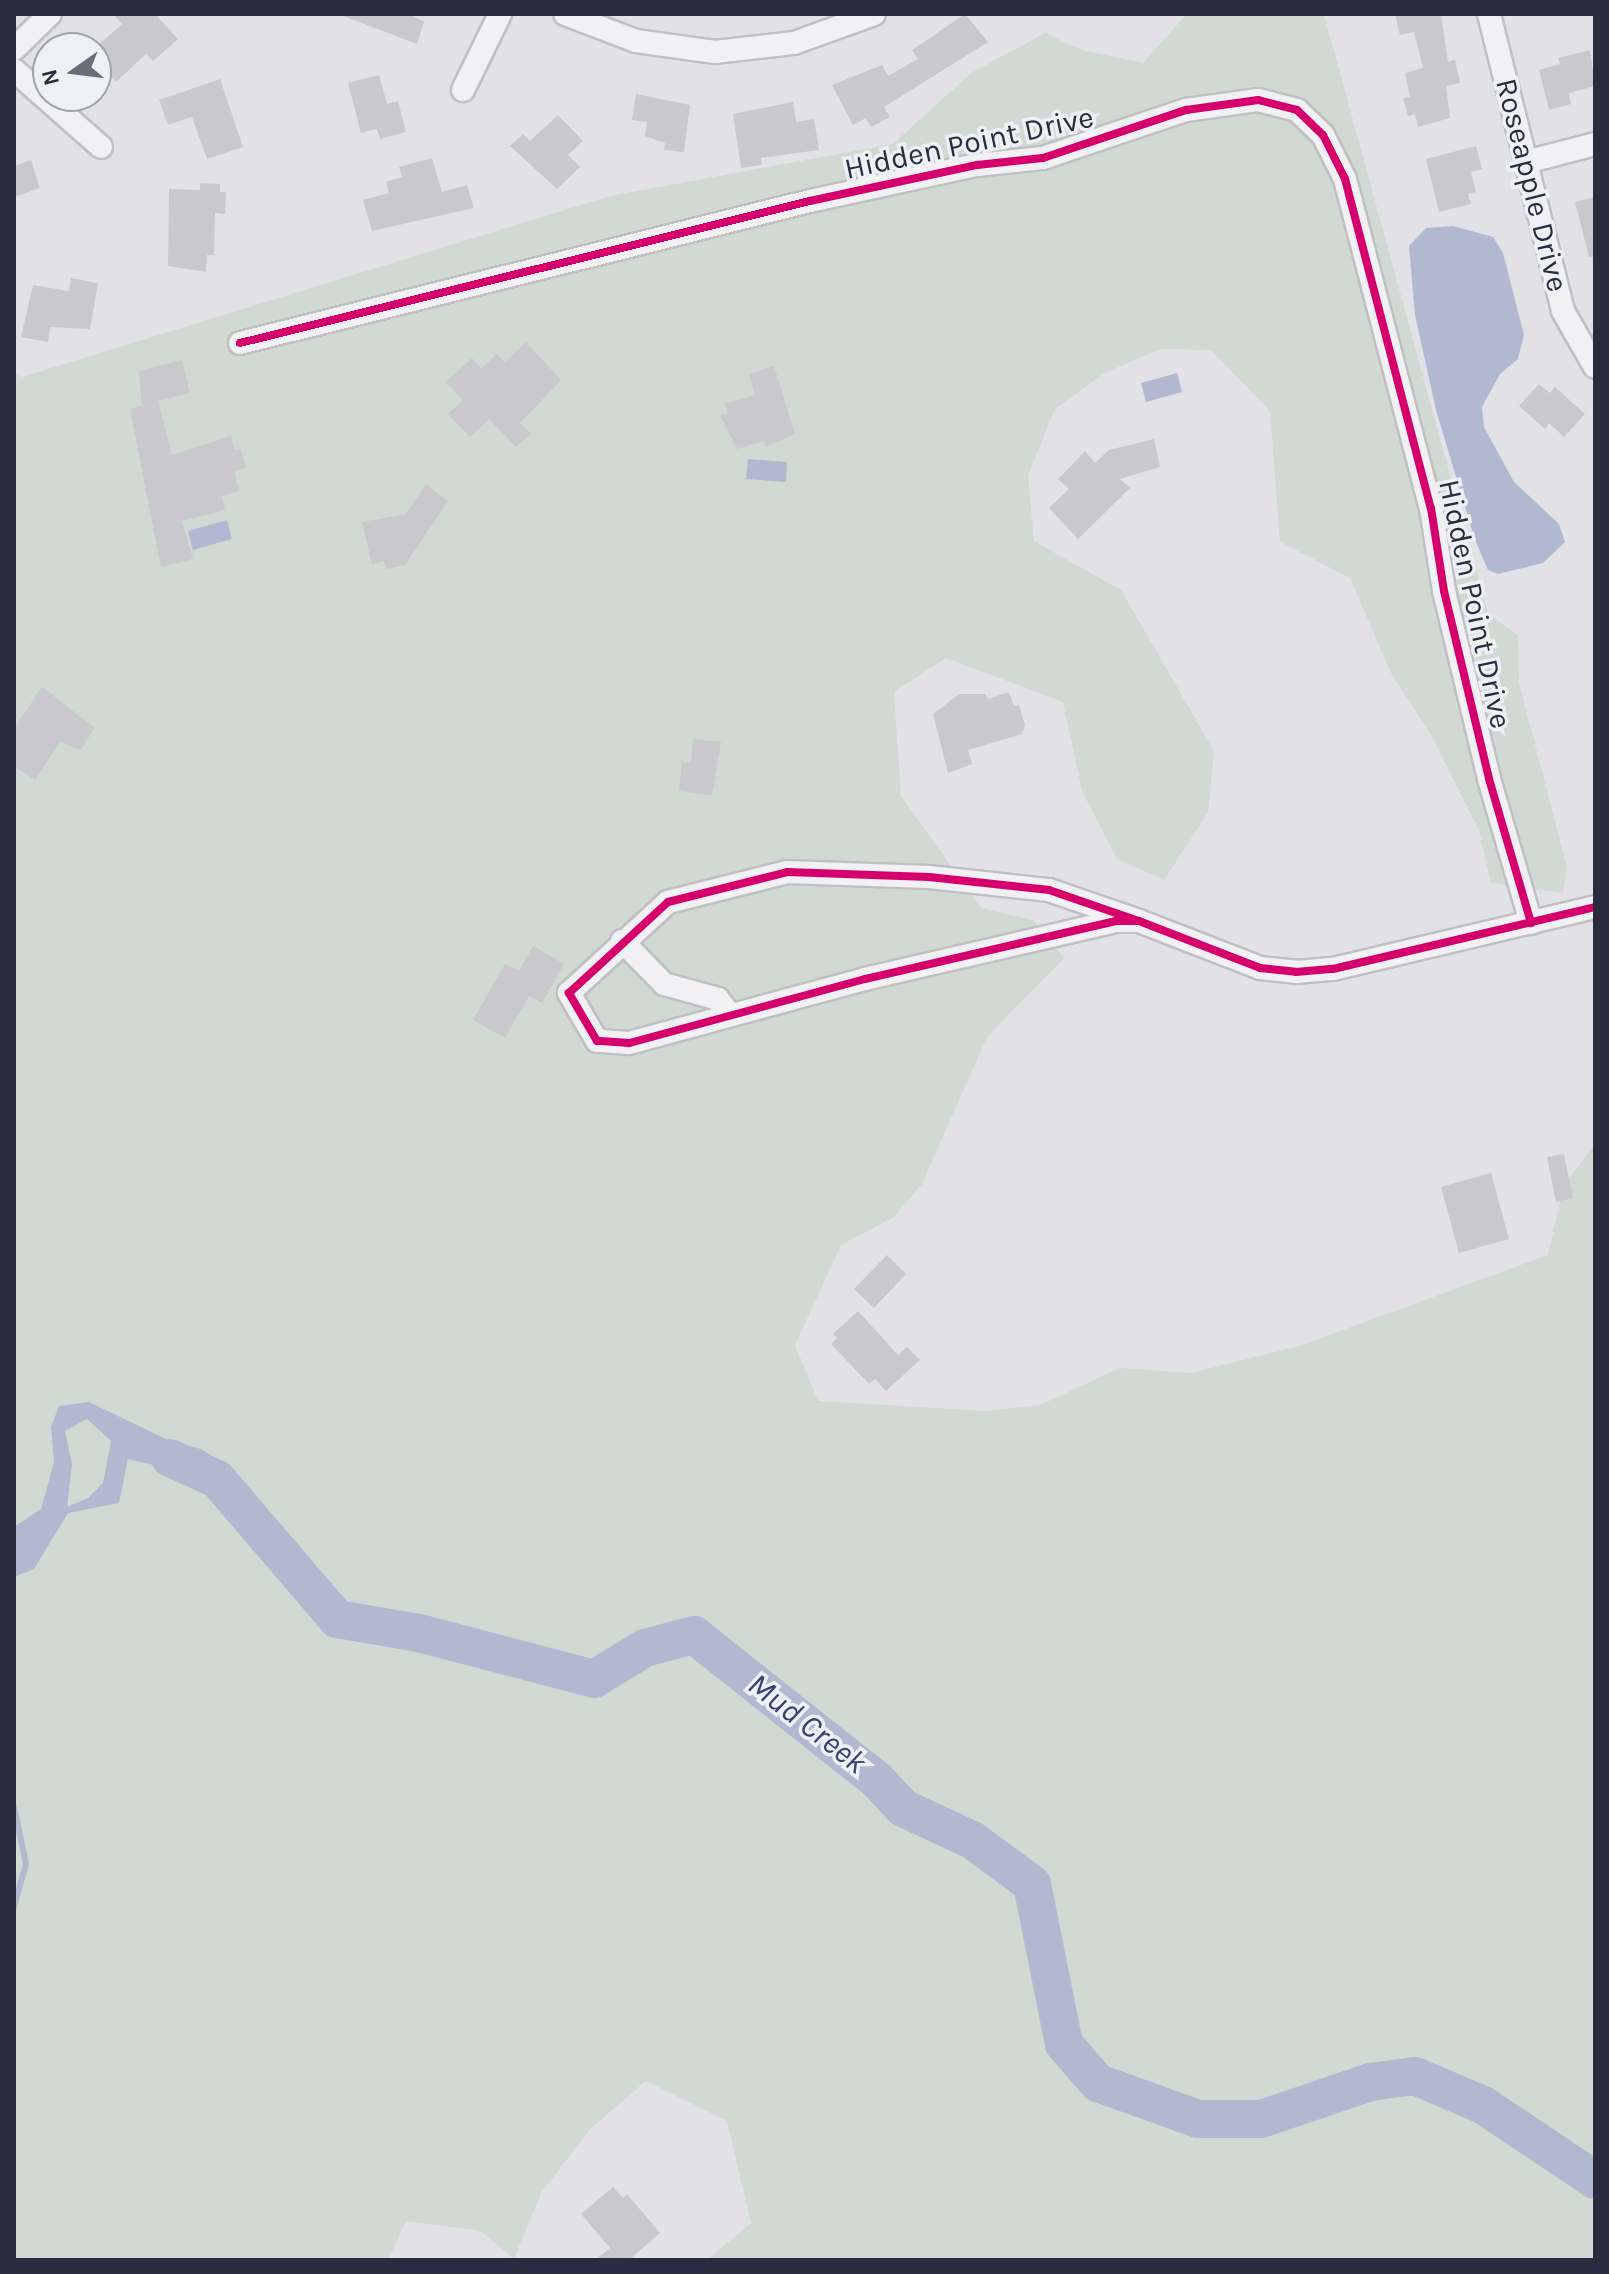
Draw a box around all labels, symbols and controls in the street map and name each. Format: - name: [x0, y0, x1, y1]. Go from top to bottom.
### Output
- north arrow: [32, 32, 112, 112]
- text: N: [36, 67, 65, 88]
- street label: Roseapple Drive: [1488, 75, 1576, 295]
- street label: Hidden Point Drive: [841, 99, 1097, 187]
- street label: Hidden Point Drive: [1431, 476, 1519, 732]
- water label: Mud Creek: [740, 1666, 874, 1782]

